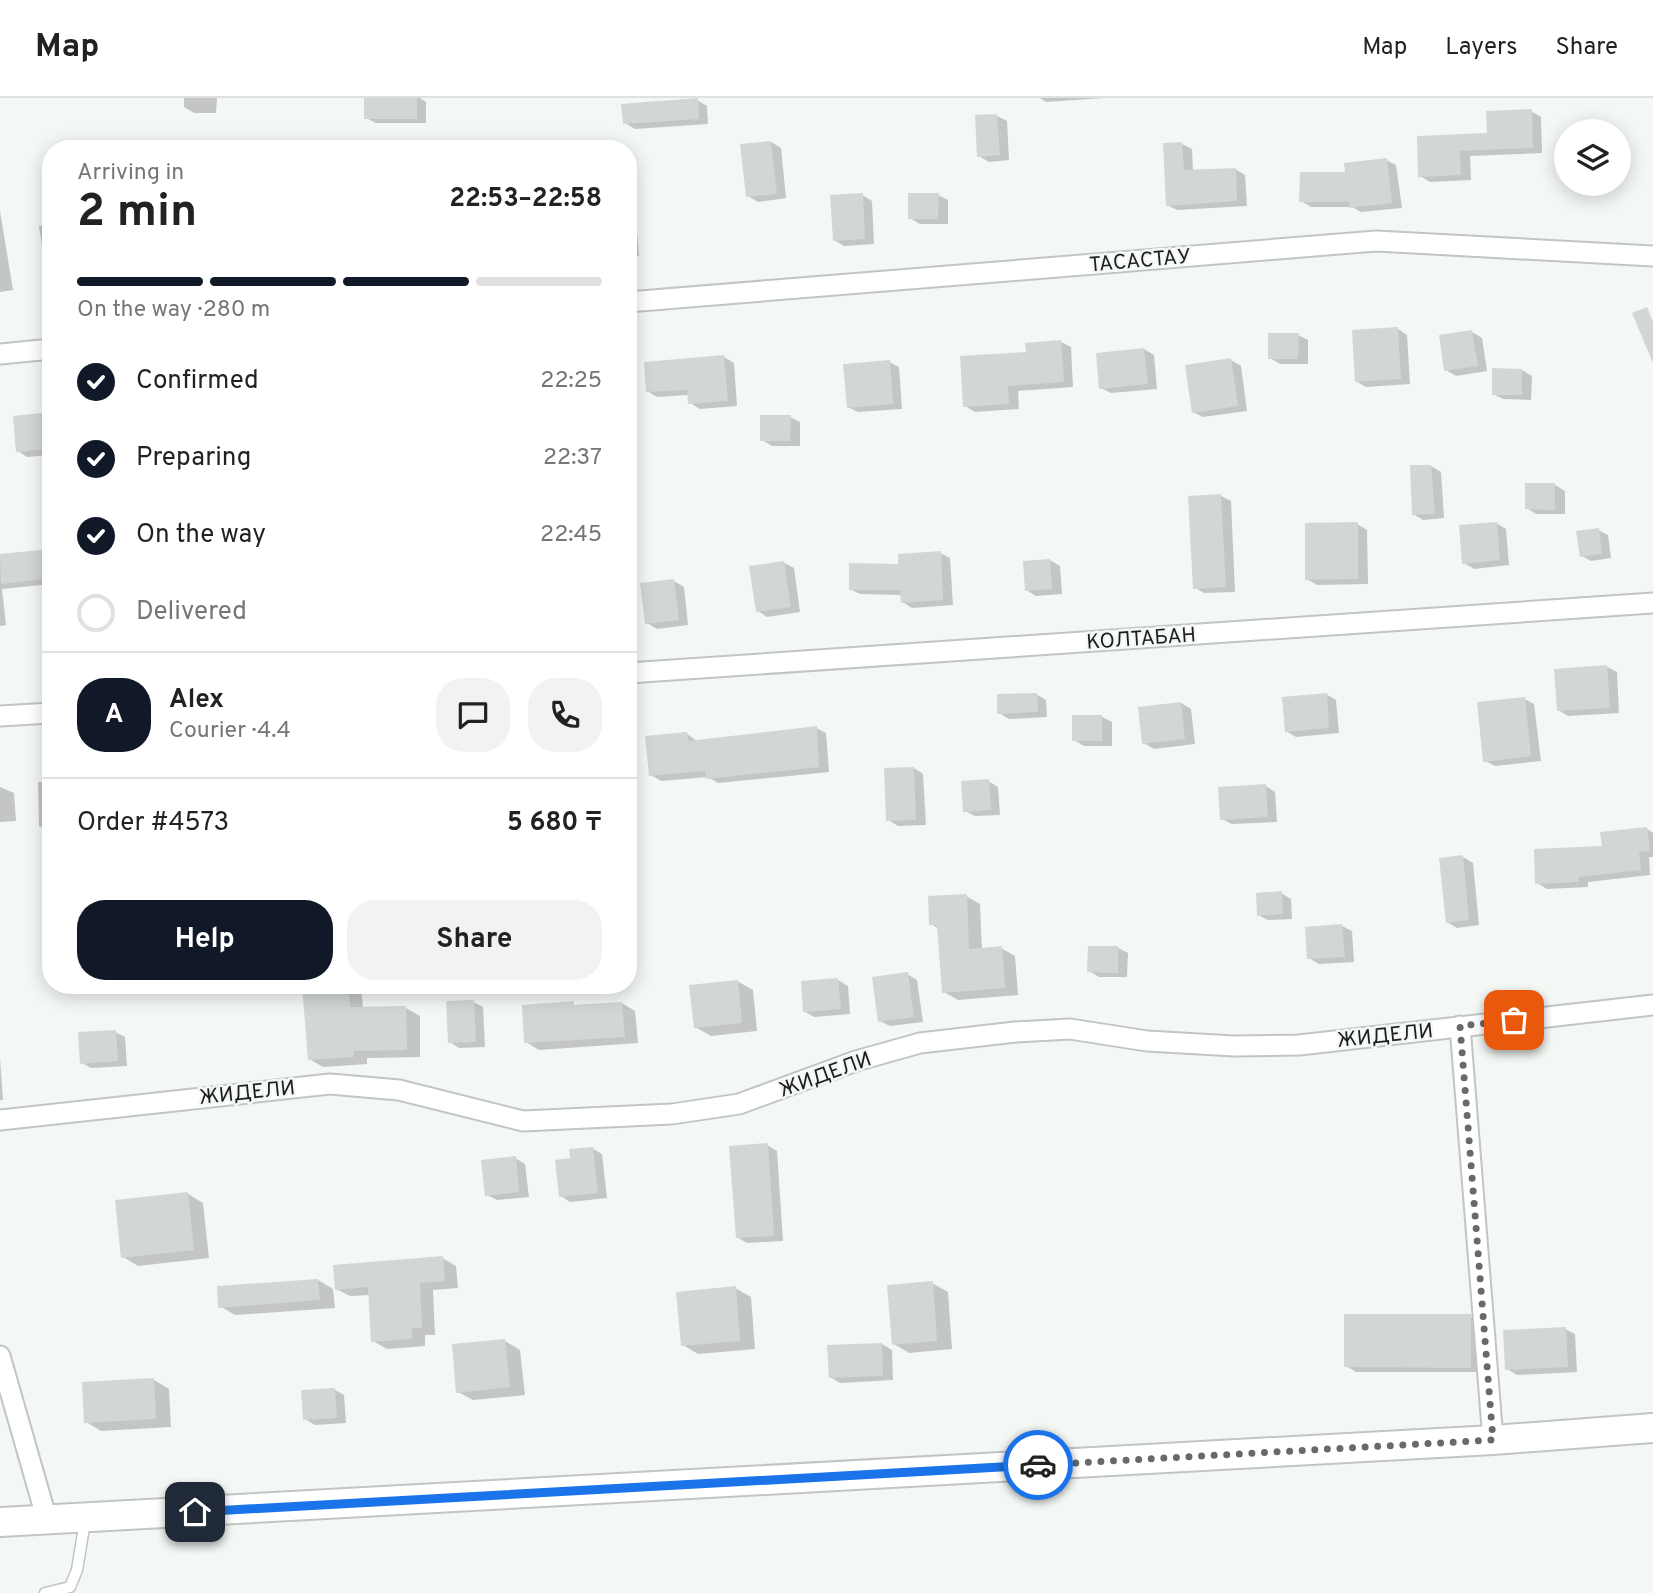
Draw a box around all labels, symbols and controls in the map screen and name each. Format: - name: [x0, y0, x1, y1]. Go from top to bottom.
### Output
- text: Map: [35, 27, 99, 69]
- text: Map: [1362, 33, 1407, 63]
- text: Layers: [1445, 33, 1517, 63]
- text: Share: [1555, 33, 1618, 63]
- map controls: [1554, 119, 1631, 196]
- button: layers: [1554, 119, 1631, 196]
- text: Arriving in: [77, 159, 184, 188]
- text: 22:53–22:58: [449, 183, 602, 216]
- text: 2 min: [77, 184, 197, 243]
- street label: ТАСАСТАУ: [1088, 244, 1192, 279]
- text: On the way · 280 m: [77, 296, 270, 325]
- icon: check: [77, 363, 115, 401]
- text: Confirmed: [136, 365, 259, 398]
- text: 22:25: [540, 367, 602, 396]
- icon: check: [77, 440, 115, 478]
- text: Preparing: [136, 442, 251, 475]
- text: 22:37: [543, 444, 602, 473]
- icon: check: [77, 517, 115, 555]
- text: On the way: [136, 519, 266, 552]
- text: 22:45: [540, 521, 602, 550]
- text: Delivered: [136, 596, 247, 629]
- street label: КОЛТАБАН: [1085, 622, 1197, 657]
- button: chat: [436, 678, 510, 752]
- button: phone: [528, 678, 602, 752]
- text: Alex: [169, 684, 224, 717]
- text: A: [105, 699, 123, 732]
- text: Courier · 4.4: [169, 717, 291, 746]
- text: Order #4573: [77, 807, 229, 840]
- text: 5 680 ₸: [507, 807, 602, 840]
- button: Help: [77, 900, 333, 980]
- button: Share: [347, 900, 602, 980]
- pin: [1484, 990, 1544, 1050]
- icon: bag: [1495, 1001, 1533, 1039]
- street label: ЖИДЕЛИ: [1336, 1018, 1434, 1055]
- street label: ЖИДЕЛИ: [776, 1046, 875, 1105]
- street label: ЖИДЕЛИ: [198, 1075, 296, 1112]
- courier: [1003, 1430, 1073, 1500]
- icon: car: [1019, 1446, 1057, 1484]
- pin: [165, 1482, 225, 1542]
- icon: home: [176, 1493, 214, 1531]

